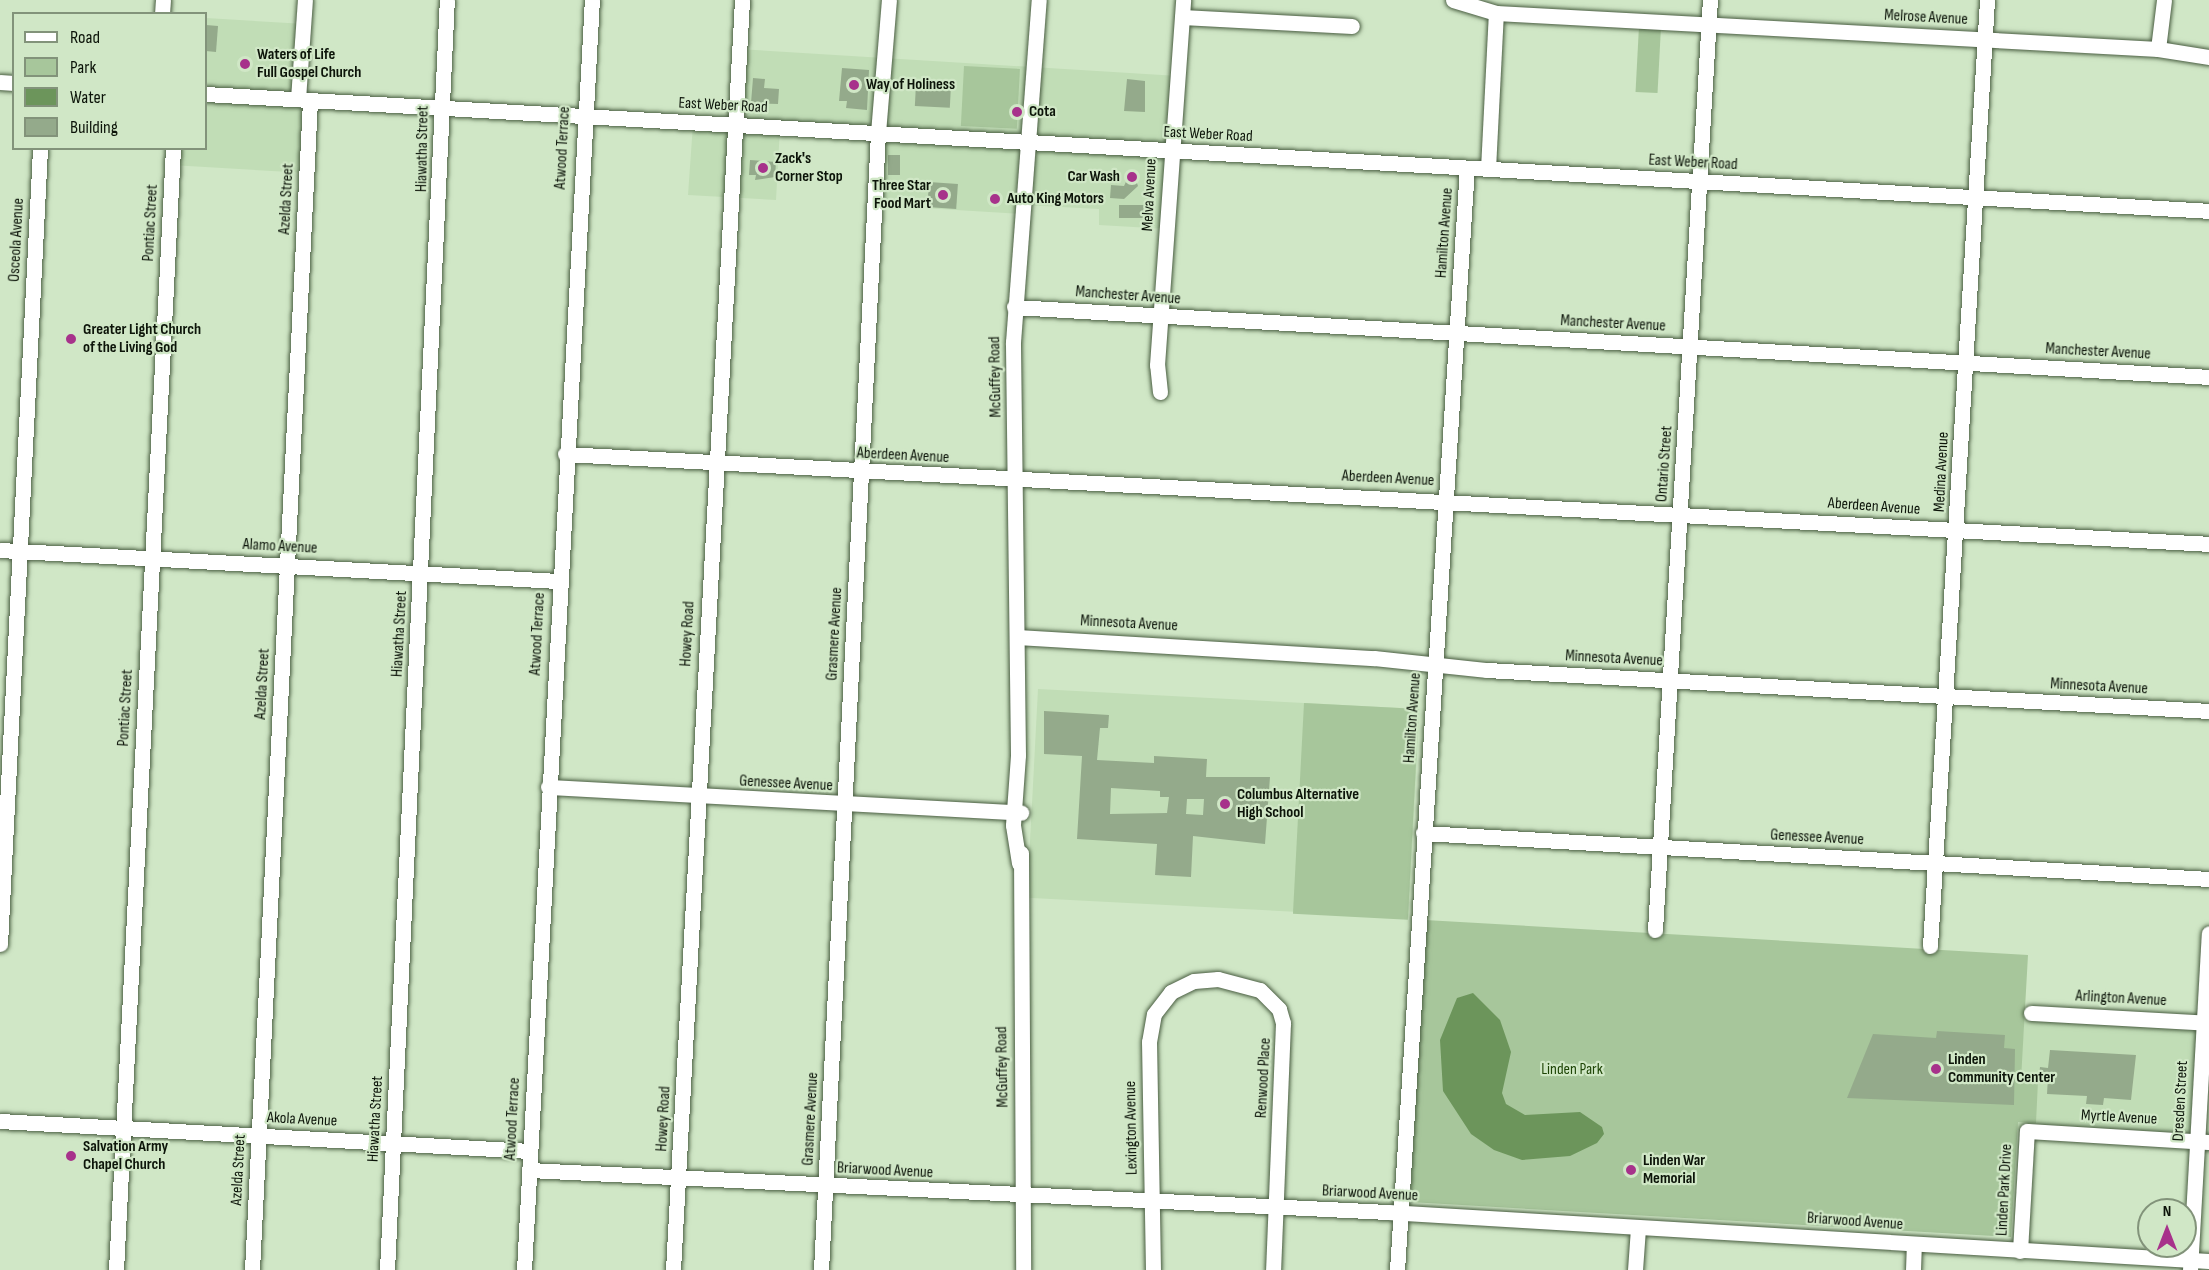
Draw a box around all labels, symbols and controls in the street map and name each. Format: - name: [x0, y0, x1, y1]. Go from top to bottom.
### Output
- street label: Melrose Avenue: [1884, 6, 1968, 30]
- legend: [12, 12, 207, 150]
- text: Road: [70, 27, 100, 48]
- place label: Waters of Life Full Gospel Church: [257, 45, 361, 83]
- text: Park: [70, 57, 96, 78]
- marker: Waters of Life Full Gospel Church: [238, 57, 252, 71]
- place label: Way of Holiness: [866, 75, 955, 95]
- marker: Way of Holiness: [847, 78, 861, 92]
- text: Water: [70, 87, 106, 108]
- street label: East Weber Road: [678, 94, 768, 118]
- place label: Cota: [1029, 102, 1056, 122]
- marker: Cota: [1010, 105, 1024, 119]
- street label: Hiawatha Street: [413, 106, 433, 192]
- street label: Atwood Terrace: [551, 106, 575, 190]
- text: Building: [70, 117, 118, 138]
- street label: East Weber Road: [1163, 123, 1253, 147]
- place label: Zack's Corner Stop: [775, 149, 843, 187]
- street label: East Weber Road: [1648, 151, 1738, 175]
- street label: Melva Avenue: [1139, 158, 1161, 232]
- marker: Zack's Corner Stop: [756, 161, 770, 175]
- street label: Azelda Street: [276, 163, 298, 235]
- place label: Car Wash: [1067, 167, 1120, 187]
- marker: Car Wash: [1125, 170, 1139, 184]
- place label: Three Star Food Mart: [872, 176, 931, 214]
- street label: Pontiac Street: [139, 184, 163, 262]
- street label: Hamilton Avenue: [1432, 187, 1458, 279]
- marker: Three Star Food Mart: [936, 188, 950, 202]
- place label: Auto King Motors: [1007, 189, 1104, 209]
- marker: Auto King Motors: [988, 192, 1002, 206]
- street label: Osceola Avenue: [5, 198, 29, 282]
- street label: Manchester Avenue: [1075, 283, 1181, 309]
- street label: Manchester Avenue: [1560, 312, 1666, 336]
- place label: Greater Light Church of the Living God: [83, 320, 201, 358]
- marker: Greater Light Church of the Living God: [64, 332, 78, 346]
- street label: McGuffey Road: [986, 336, 1006, 418]
- street label: Manchester Avenue: [2045, 340, 2151, 364]
- street label: Ontario Street: [1653, 425, 1677, 503]
- street label: Medina Avenue: [1930, 431, 1954, 513]
- street label: Aberdeen Avenue: [856, 444, 950, 468]
- street label: Aberdeen Avenue: [1341, 467, 1435, 491]
- street label: Aberdeen Avenue: [1827, 494, 1921, 520]
- street label: Alamo Avenue: [242, 535, 318, 559]
- street label: Grasmere Avenue: [823, 587, 847, 681]
- street label: Hiawatha Street: [388, 590, 412, 678]
- street label: Atwood Terrace: [526, 592, 550, 676]
- street label: Howey Road: [677, 601, 699, 667]
- street label: Minnesota Avenue: [1080, 612, 1178, 636]
- street label: Minnesota Avenue: [1565, 647, 1663, 671]
- street label: Azelda Street: [252, 648, 274, 720]
- street label: Pontiac Street: [114, 669, 138, 747]
- street label: Hamilton Avenue: [1400, 672, 1426, 764]
- street label: Minnesota Avenue: [2050, 675, 2148, 699]
- street label: Genessee Avenue: [739, 772, 833, 796]
- place label: Columbus Alternative High School: [1237, 785, 1359, 823]
- marker: Columbus Alternative High School: [1218, 797, 1232, 811]
- street label: Genessee Avenue: [1770, 826, 1864, 850]
- street label: Arlington Avenue: [2075, 987, 2167, 1011]
- street label: McGuffey Road: [993, 1026, 1013, 1108]
- street label: Renwood Place: [1252, 1037, 1276, 1119]
- place label: Linden Community Center: [1948, 1050, 2055, 1088]
- park label: Linden Park: [1541, 1060, 1603, 1080]
- street label: Dresden Street: [2169, 1060, 2193, 1142]
- marker: Linden Community Center: [1929, 1062, 1943, 1076]
- street label: Grasmere Avenue: [799, 1072, 823, 1166]
- street label: Hiawatha Street: [364, 1075, 388, 1163]
- street label: Atwood Terrace: [501, 1077, 525, 1161]
- street label: Lexington Avenue: [1122, 1081, 1142, 1175]
- street label: Howey Road: [653, 1086, 675, 1152]
- street label: Myrtle Avenue: [2080, 1106, 2158, 1130]
- street label: Akola Avenue: [266, 1109, 338, 1131]
- street label: Azelda Street: [228, 1134, 250, 1206]
- place label: Salvation Army Chapel Church: [83, 1137, 168, 1175]
- street label: Linden Park Drive: [1993, 1143, 2017, 1237]
- marker: Salvation Army Chapel Church: [64, 1149, 78, 1163]
- place label: Linden War Memorial: [1643, 1151, 1705, 1189]
- street label: Briarwood Avenue: [836, 1159, 934, 1183]
- marker: Linden War Memorial: [1624, 1163, 1638, 1177]
- street label: Briarwood Avenue: [1321, 1182, 1419, 1206]
- north arrow: [2137, 1198, 2197, 1258]
- text: N: [2163, 1202, 2171, 1221]
- street label: Briarwood Avenue: [1806, 1209, 1904, 1235]

